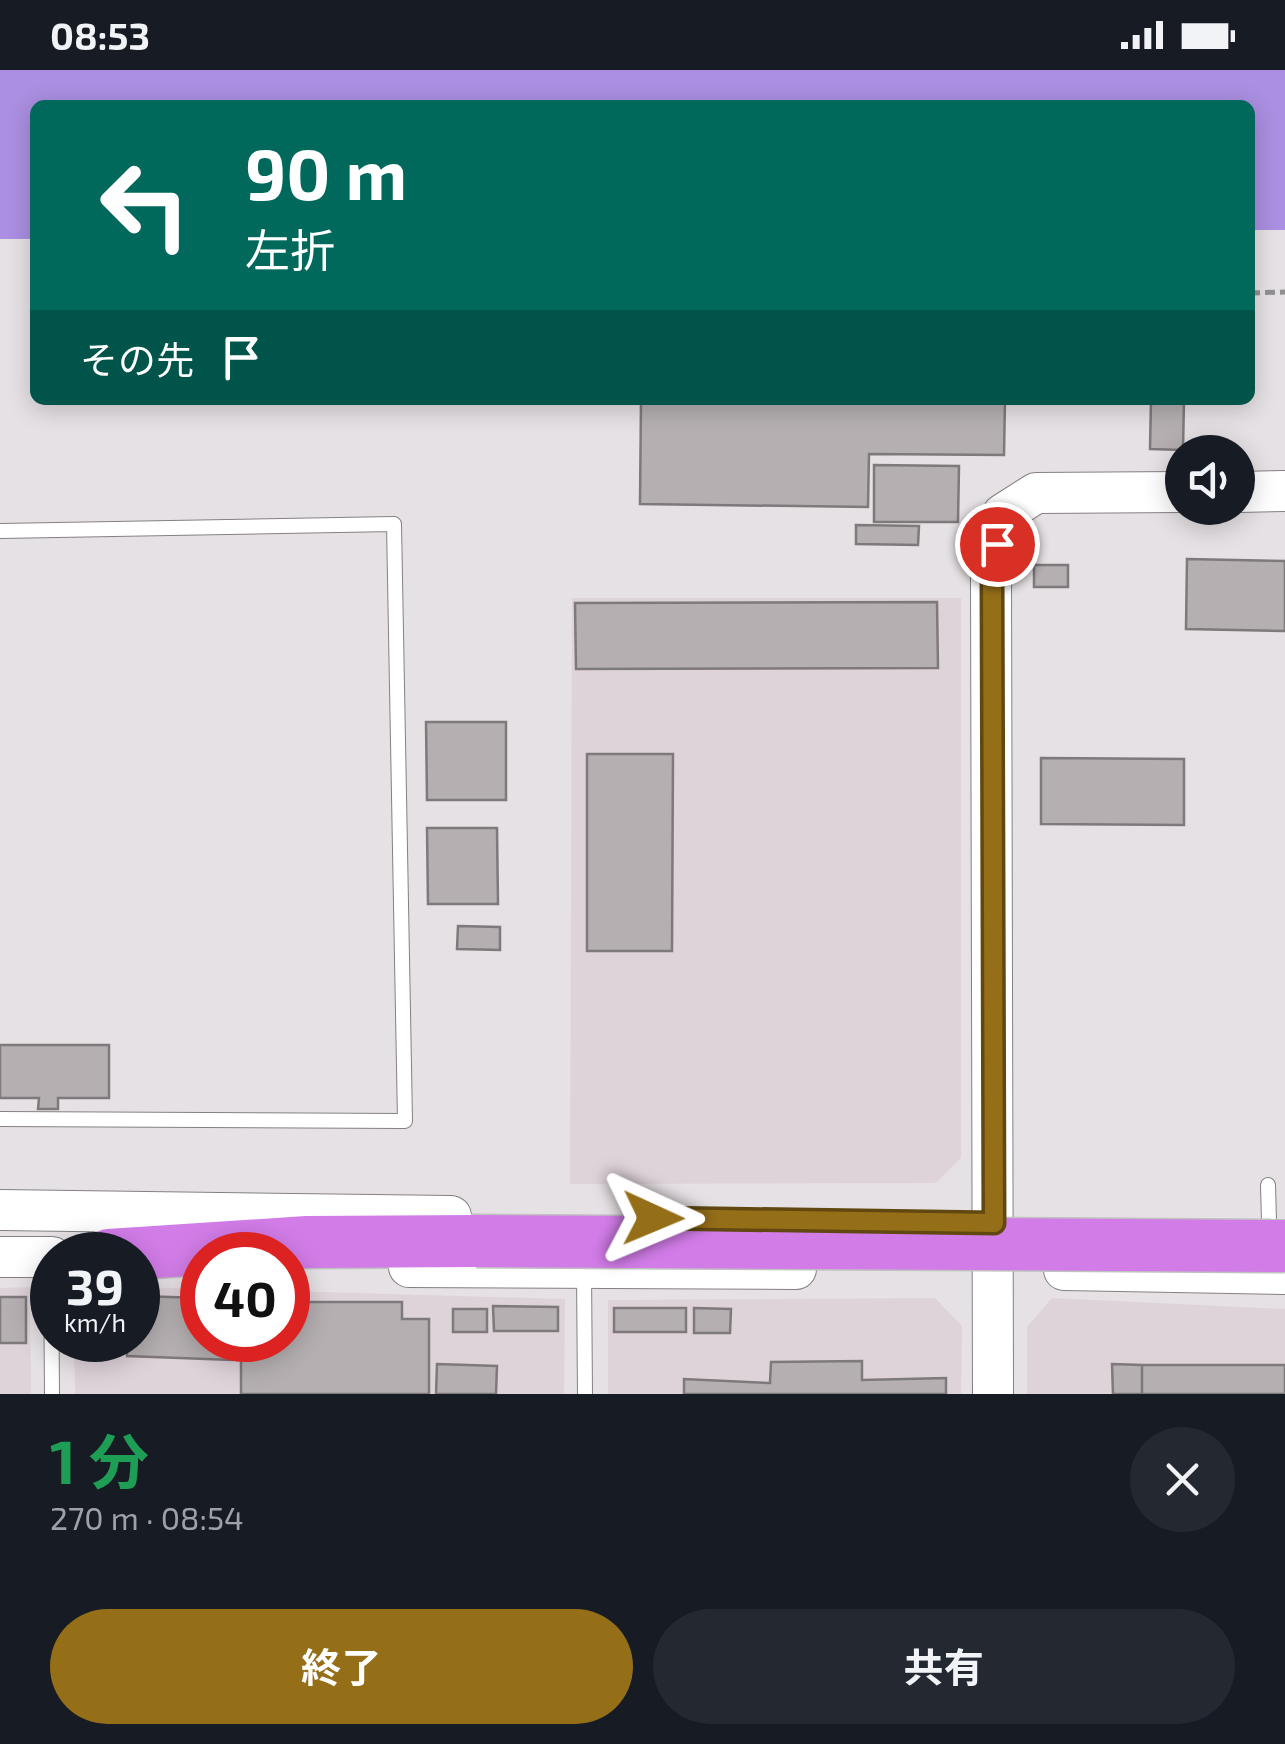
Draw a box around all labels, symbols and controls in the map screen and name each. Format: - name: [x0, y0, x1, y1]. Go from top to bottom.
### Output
- text: 08:53: [50, 12, 150, 58]
- text: 90 m: [245, 130, 407, 214]
- icon: left: [80, 140, 210, 270]
- text: 左折: [245, 222, 335, 276]
- icon: arrive: [214, 330, 269, 385]
- text: その先: [80, 336, 194, 382]
- map controls: [1165, 435, 1255, 525]
- button: sound: [1165, 435, 1255, 525]
- pin: [955, 502, 1040, 587]
- icon: arrive: [970, 517, 1025, 572]
- position arrow: [601, 1166, 705, 1270]
- speed limit sign: 40: [180, 1232, 310, 1362]
- text: 39: [66, 1255, 124, 1315]
- text: km/h: [64, 1307, 126, 1337]
- text: 1 分: [50, 1424, 149, 1496]
- button: close: [1130, 1427, 1235, 1532]
- text: 270 m · 08:54: [50, 1498, 244, 1536]
- button: 終了: [50, 1609, 633, 1724]
- button: 共有: [653, 1609, 1235, 1724]

